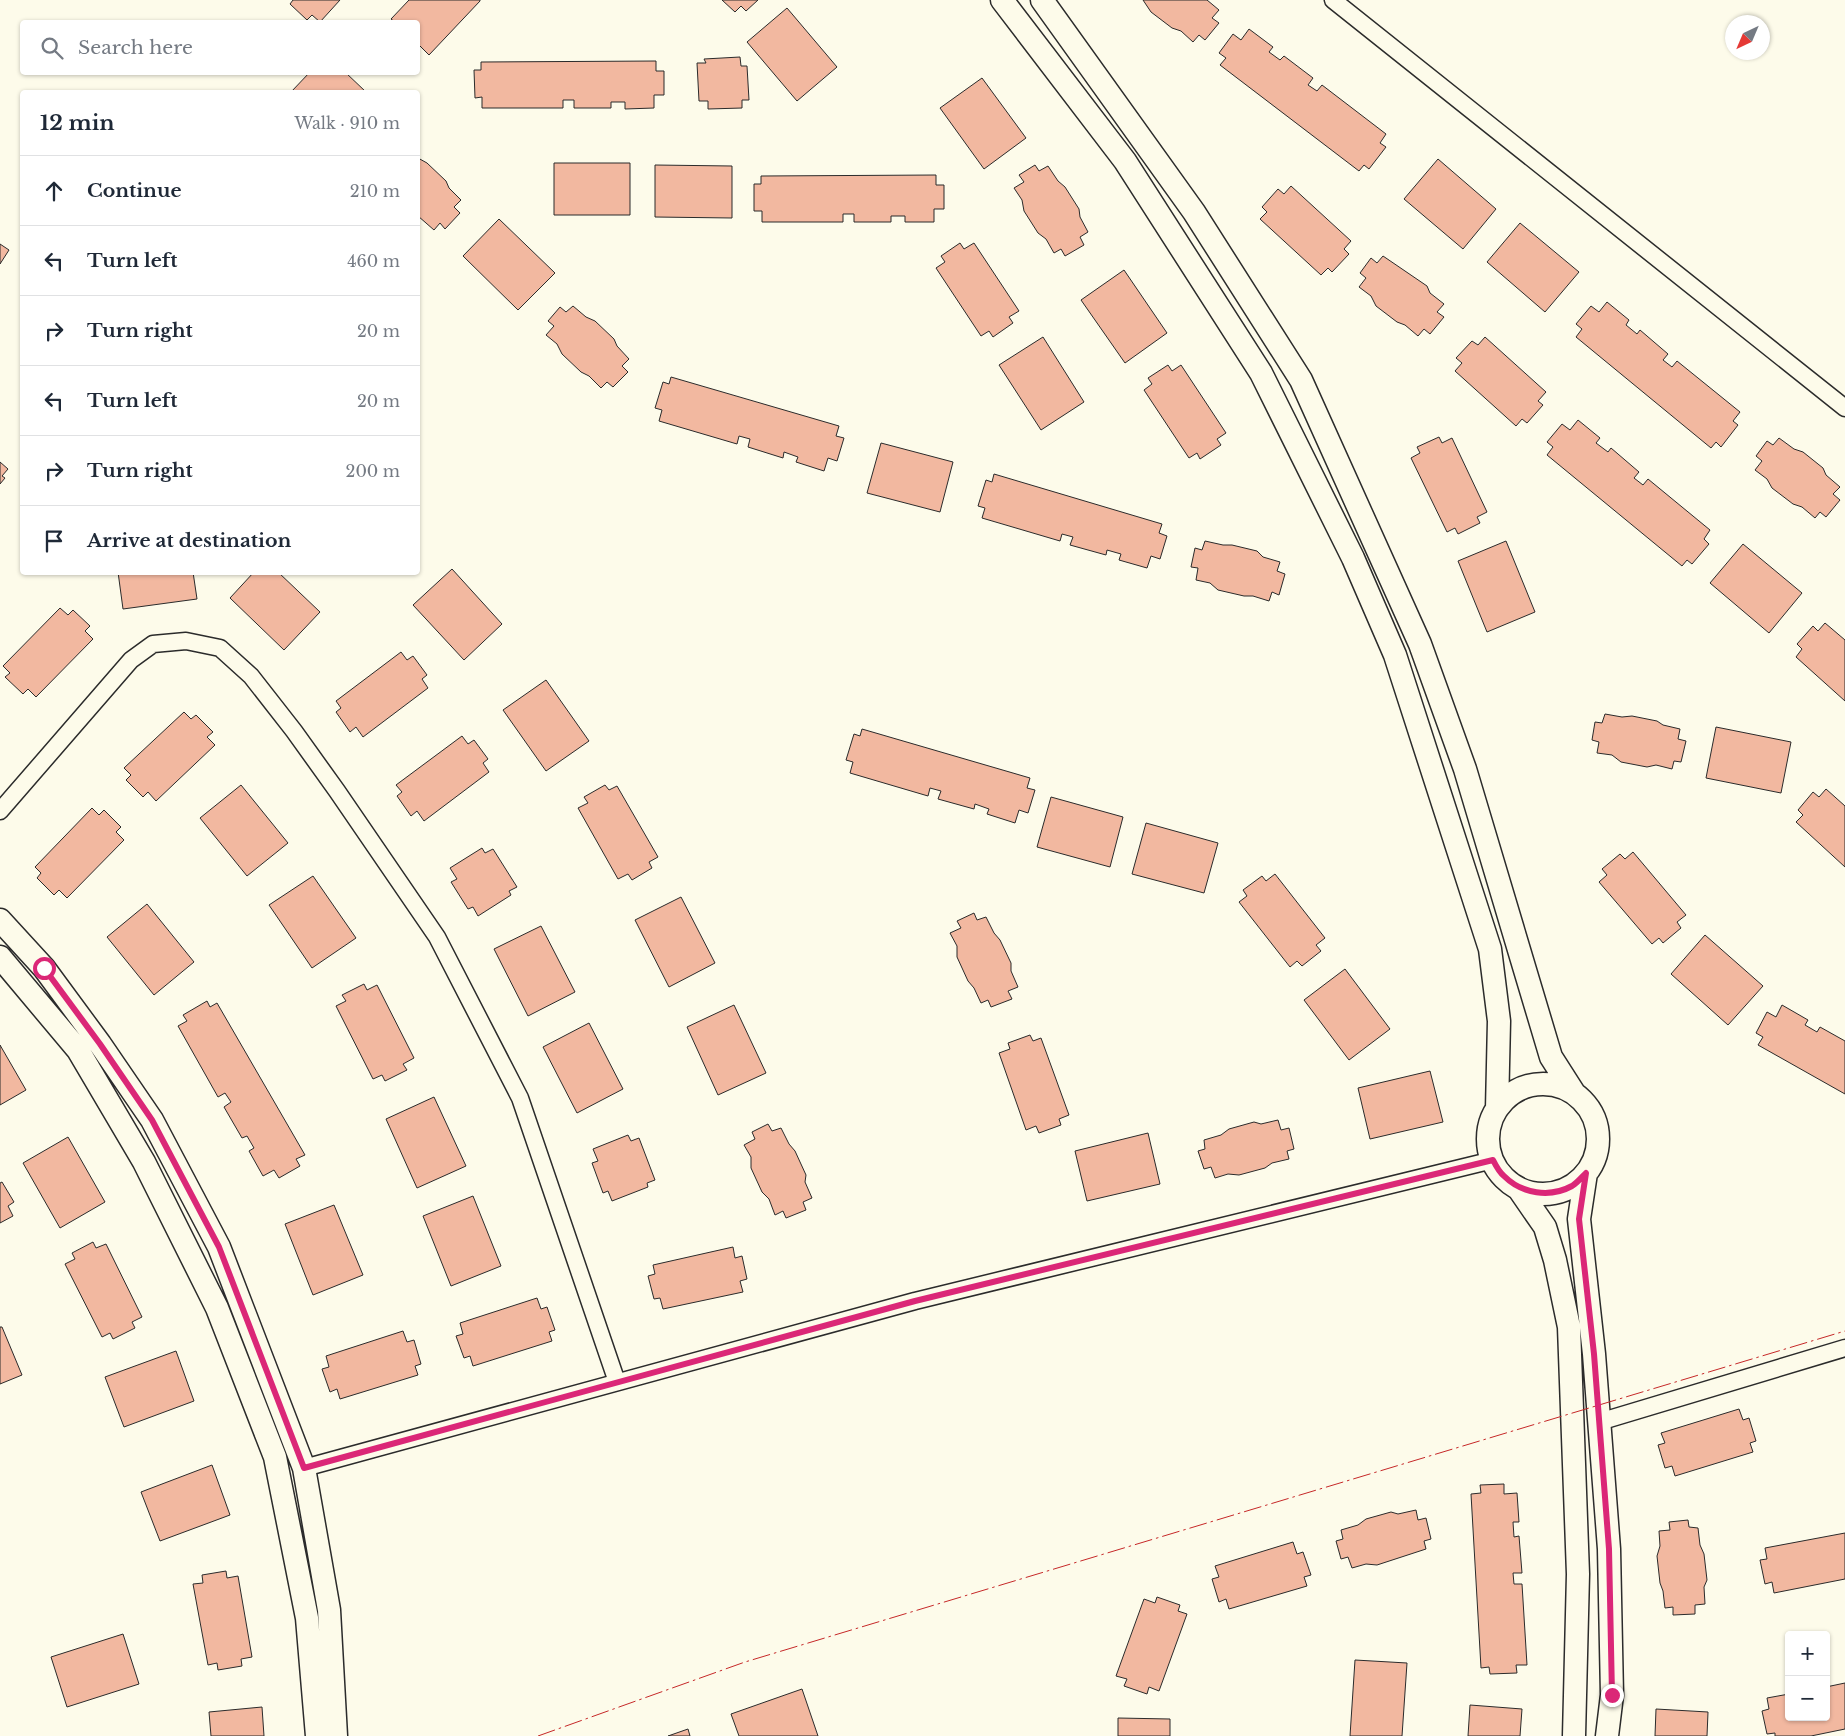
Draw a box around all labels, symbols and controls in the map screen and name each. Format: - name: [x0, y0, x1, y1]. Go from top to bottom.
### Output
- north arrow: [1725, 15, 1770, 60]
- search box: [20, 20, 420, 75]
- icon: search: [38, 34, 66, 62]
- text: Search here: [78, 36, 193, 59]
- text: 12 min: [40, 110, 115, 136]
- text: Walk · 910 m: [295, 113, 400, 133]
- icon: ahead: [40, 177, 68, 205]
- text: Continue: [87, 179, 182, 202]
- text: 210 m: [350, 181, 400, 201]
- icon: left: [40, 247, 68, 275]
- text: Turn left: [87, 249, 178, 272]
- text: 460 m: [347, 251, 400, 271]
- icon: right: [40, 317, 68, 345]
- text: Turn right: [87, 319, 193, 342]
- text: 20 m: [357, 321, 400, 341]
- icon: left: [40, 387, 68, 415]
- text: Turn left: [87, 389, 178, 412]
- text: 20 m: [357, 391, 400, 411]
- icon: right: [40, 457, 68, 485]
- text: Turn right: [87, 459, 193, 482]
- text: 200 m: [346, 461, 400, 481]
- icon: arrive: [40, 527, 68, 555]
- text: Arrive at destination: [87, 529, 291, 552]
- route start: [33, 957, 56, 980]
- map controls: [1785, 1631, 1830, 1721]
- button: +: [1785, 1631, 1830, 1676]
- button: −: [1785, 1676, 1830, 1721]
- route end: [1601, 1684, 1624, 1707]

